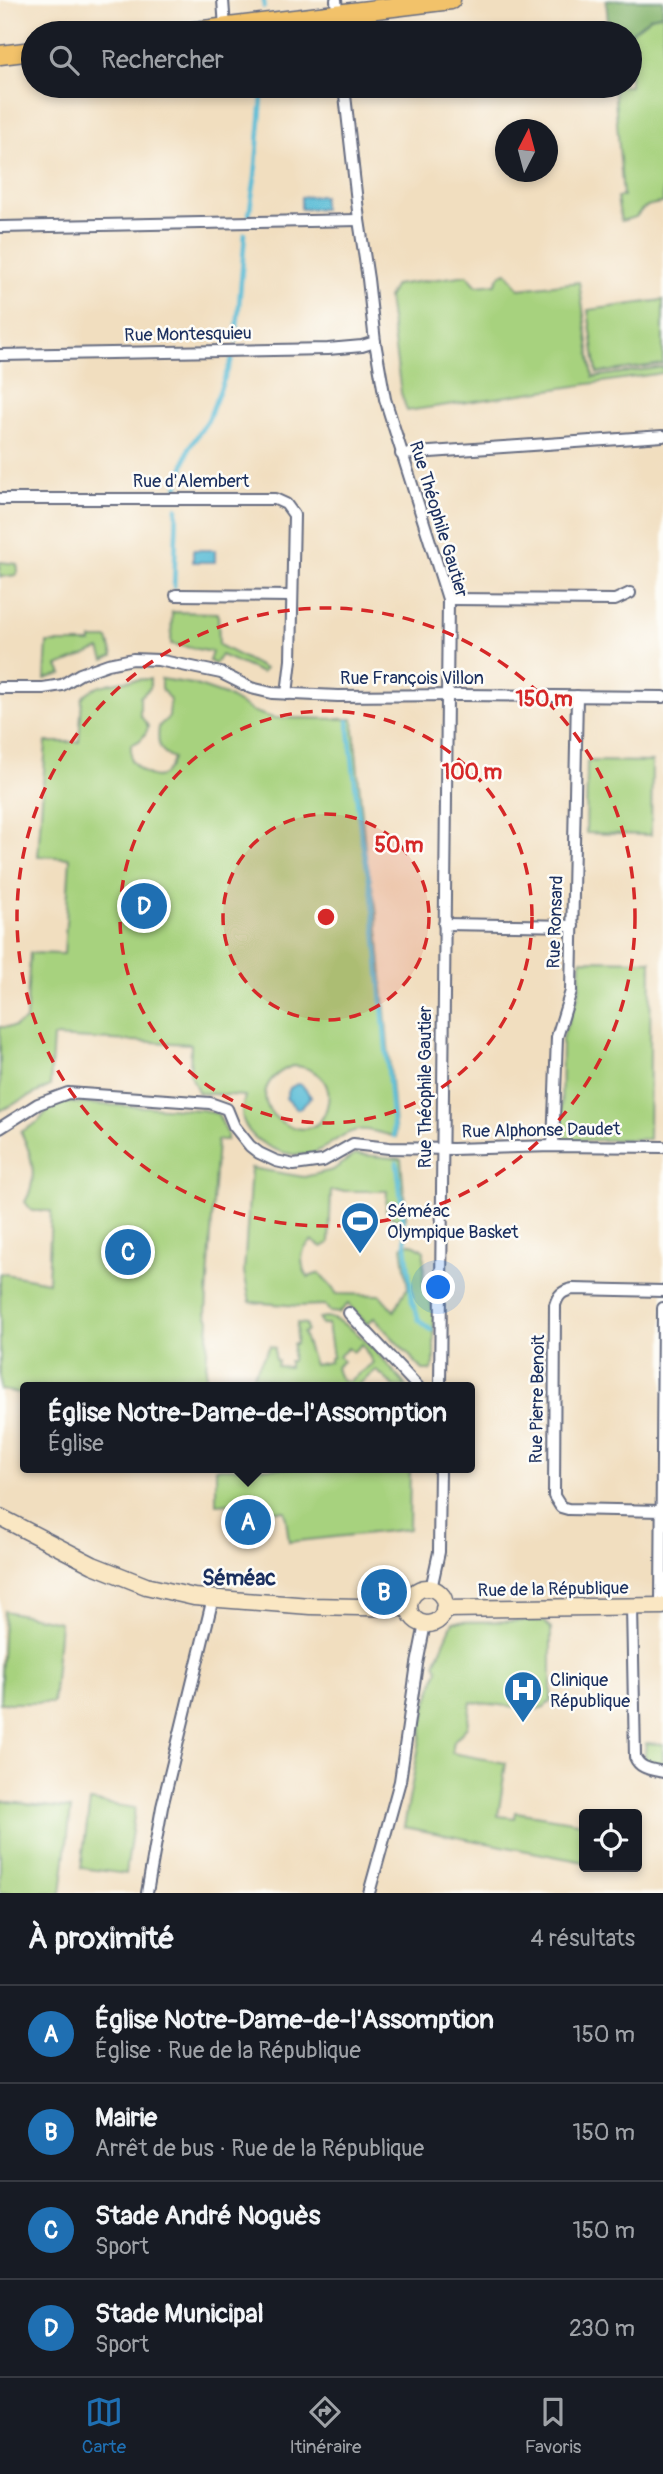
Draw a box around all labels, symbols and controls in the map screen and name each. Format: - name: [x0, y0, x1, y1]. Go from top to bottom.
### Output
- search box: [21, 21, 642, 98]
- icon: search: [45, 41, 83, 79]
- text: Rechercher: [101, 44, 224, 76]
- north arrow: [495, 119, 558, 182]
- street label: Rue Montesquieu: [124, 322, 252, 347]
- street label: Rue Théophile Gautier: [404, 438, 473, 601]
- street label: Rue d'Alembert: [133, 470, 250, 493]
- street label: Rue François Villon: [340, 667, 484, 690]
- text: 150 m: [515, 686, 573, 713]
- text: 100 m: [442, 759, 502, 786]
- text: 50 m: [375, 832, 424, 859]
- street label: Rue Ronsard: [542, 875, 569, 969]
- pin: D: [121, 880, 167, 932]
- centre of rings: [314, 905, 338, 929]
- street label: Rue Théophile Gautier: [414, 1005, 437, 1168]
- street label: Rue Alphonse Daudet: [461, 1118, 621, 1143]
- sports icon: Séméac Olympique Basket: [339, 1200, 381, 1255]
- place label: Séméac Olympique Basket: [387, 1200, 519, 1244]
- pin: C: [105, 1226, 151, 1278]
- your location: [421, 1270, 455, 1304]
- street label: Rue Pierre Benoit: [525, 1334, 550, 1464]
- popup: [20, 1382, 475, 1473]
- text: Église Notre-Dame-de-l'Assomption: [48, 1397, 447, 1429]
- text: Église: [48, 1429, 104, 1458]
- pin: A: [225, 1496, 271, 1548]
- district label: Séméac: [202, 1565, 276, 1592]
- pin: B: [361, 1566, 407, 1618]
- street label: Rue de la République: [477, 1577, 629, 1602]
- hospital icon: Clinique République: [502, 1669, 544, 1724]
- place label: Clinique République: [550, 1669, 630, 1713]
- map controls: [579, 1809, 642, 1872]
- button: locate: [579, 1809, 642, 1872]
- text: À proximité: [28, 1920, 174, 1957]
- text: 4 résultats: [531, 1924, 635, 1953]
- text: Église Notre-Dame-de-l'Assomption: [95, 2004, 494, 2036]
- text: A: [44, 2020, 58, 2049]
- text: 150 m: [572, 2020, 635, 2049]
- text: Église · Rue de la République: [95, 2036, 361, 2065]
- text: Mairie: [95, 2102, 157, 2134]
- text: B: [44, 2118, 58, 2147]
- text: 150 m: [572, 2118, 635, 2147]
- text: Arrêt de bus · Rue de la République: [95, 2134, 424, 2163]
- text: Stade André Noguès: [95, 2200, 320, 2232]
- text: C: [44, 2216, 58, 2245]
- text: 150 m: [572, 2216, 635, 2245]
- text: Sport: [95, 2232, 149, 2261]
- text: Stade Municipal: [95, 2298, 264, 2330]
- text: D: [44, 2314, 58, 2343]
- text: 230 m: [569, 2314, 635, 2343]
- text: Sport: [95, 2330, 149, 2359]
- tab: Carte: [82, 2393, 126, 2459]
- tab: Itinéraire: [289, 2393, 361, 2459]
- tab: Favoris: [525, 2393, 581, 2459]

